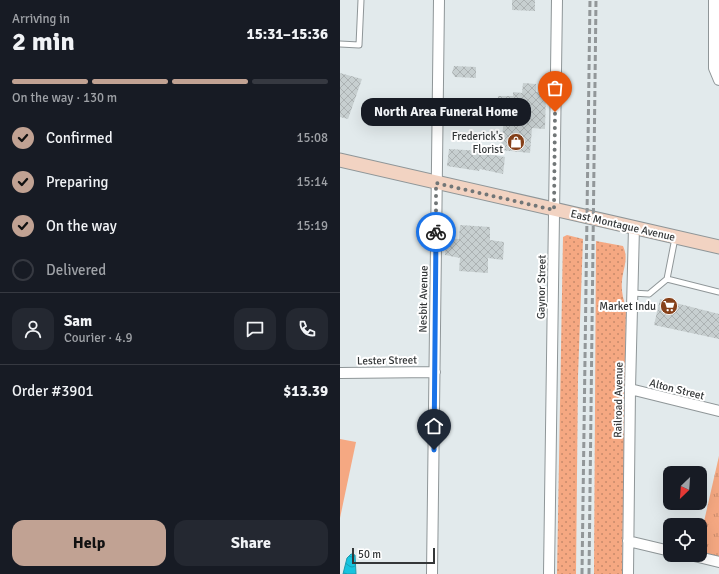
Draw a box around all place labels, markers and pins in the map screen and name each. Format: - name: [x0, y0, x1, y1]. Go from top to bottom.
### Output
- pin: [538, 71, 572, 112]
- callout: North Area Funeral Home: [361, 98, 531, 126]
- place label: Frederick's Florist: [452, 130, 503, 156]
- shop icon: Frederick's Florist: [506, 132, 526, 152]
- supermarket icon: Market Indu: [659, 296, 679, 316]
- place label: Market Indu: [599, 300, 656, 313]
- pin: [417, 409, 451, 450]

